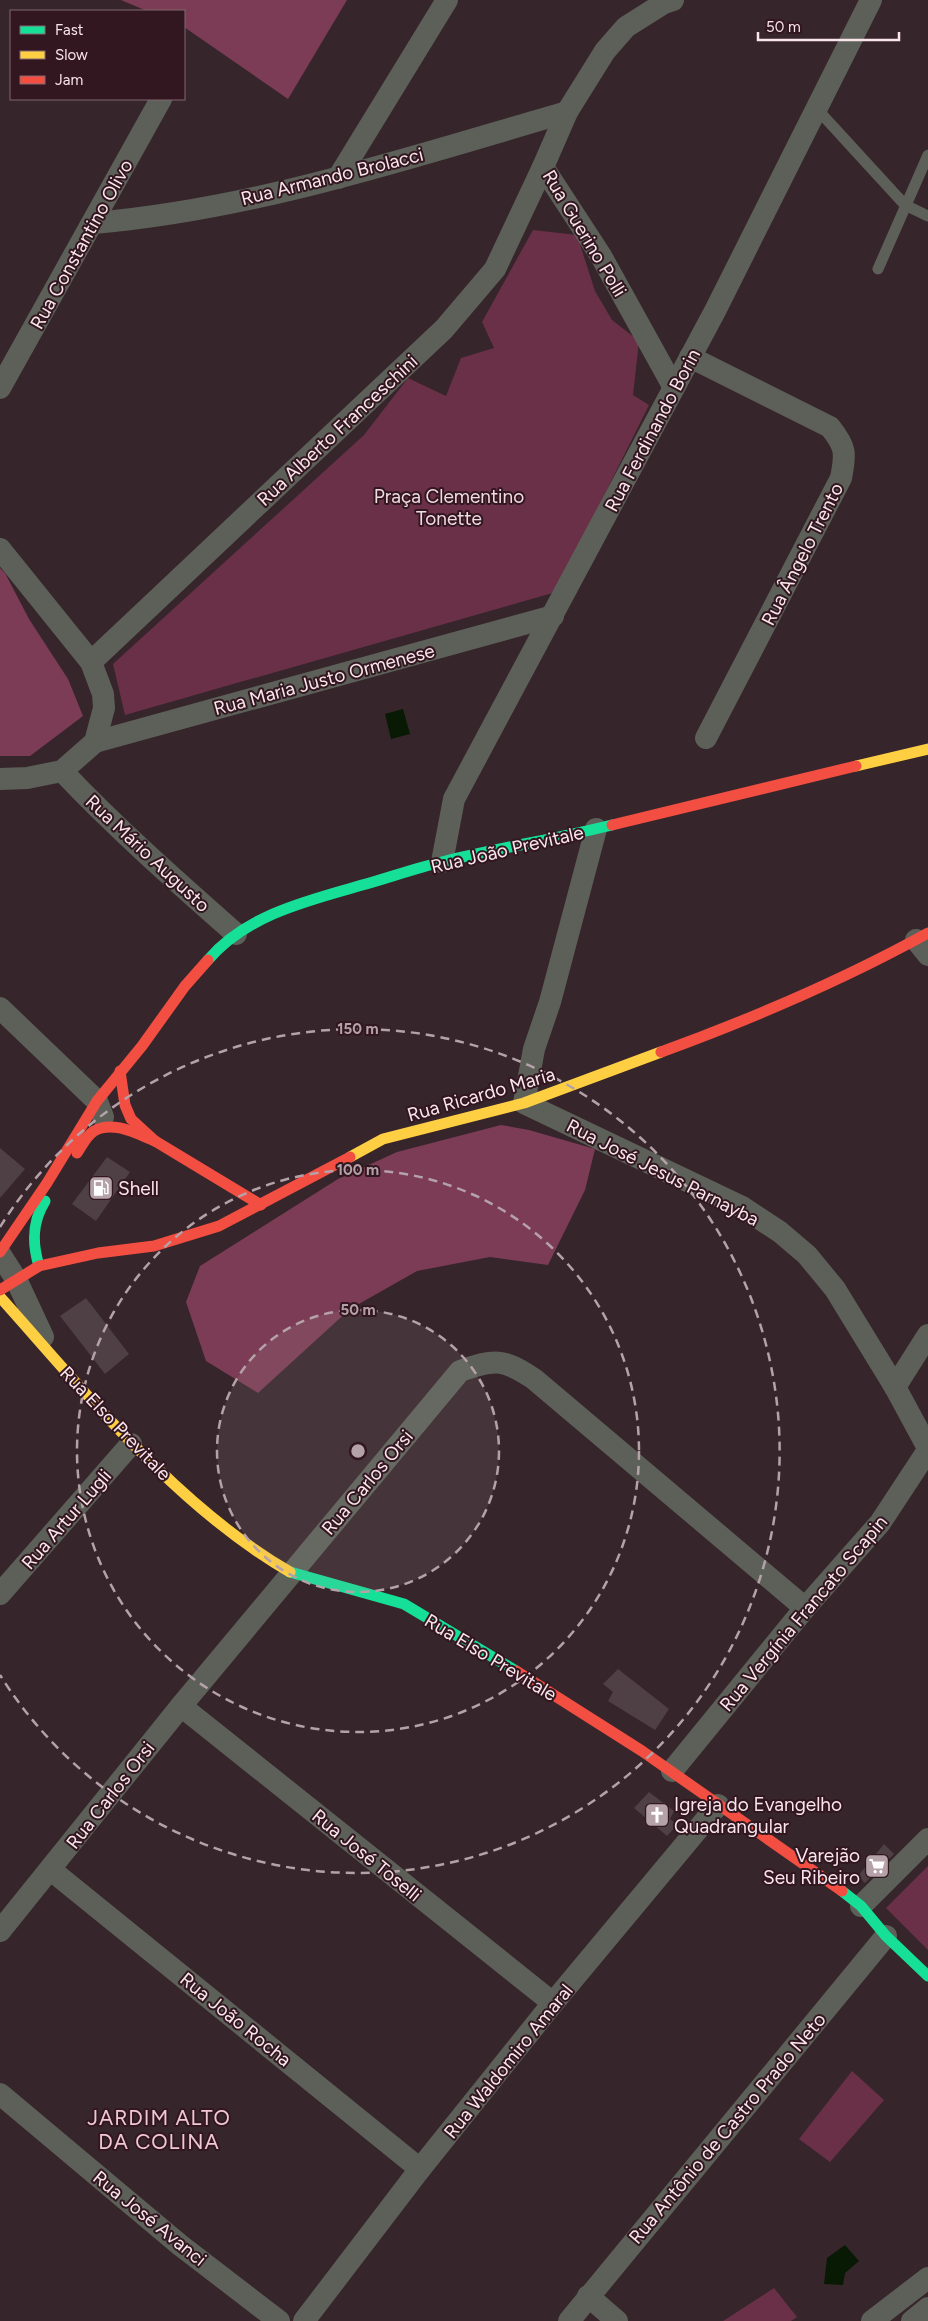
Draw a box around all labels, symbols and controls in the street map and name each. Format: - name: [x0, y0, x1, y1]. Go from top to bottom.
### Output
- legend: [10, 10, 185, 100]
- scale bar: [758, 10, 899, 42]
- text: 50 m: [766, 18, 801, 36]
- text: Fast: [55, 21, 84, 39]
- text: Slow: [55, 46, 88, 64]
- text: Jam: [55, 71, 83, 89]
- street label: Rua Armando Brolacci: [238, 143, 426, 210]
- street label: Rua Constantino Olivo: [25, 155, 138, 333]
- street label: Rua Guerino Polli: [538, 166, 632, 301]
- street label: Rua Ferdinando Borin: [600, 345, 705, 516]
- street label: Rua Alberto Franceschini: [252, 350, 422, 511]
- street label: Rua Ângelo Trento: [757, 479, 848, 629]
- park label: Praça Clementino Tonette: [374, 485, 524, 530]
- street label: Rua Maria Justo Ormenese: [211, 639, 437, 720]
- street label: Rua Mário Augusto: [81, 790, 215, 917]
- street label: Rua João Previtale: [428, 821, 586, 878]
- text: 150 m: [337, 1020, 379, 1038]
- street label: Rua Ricardo Maria: [405, 1062, 558, 1127]
- street label: Rua José Jesus Parnayba: [563, 1114, 763, 1231]
- text: 100 m: [337, 1161, 379, 1179]
- fuel station icon: Shell: [88, 1175, 114, 1201]
- place label: Shell: [118, 1177, 159, 1200]
- text: 50 m: [340, 1301, 376, 1319]
- street label: Rua Elso Previtale: [55, 1361, 176, 1485]
- street label: Rua Carlos Orsi: [317, 1425, 418, 1539]
- centre of rings: [349, 1442, 367, 1460]
- street label: Rua Artur Lugli: [17, 1465, 116, 1574]
- street label: Rua Vergínia Francato Scapin: [715, 1511, 892, 1716]
- street label: Rua Elso Previtale: [421, 1609, 561, 1706]
- street label: Rua Carlos Orsi: [61, 1737, 159, 1854]
- place label: Igreja do Evangelho Quadrangular: [674, 1793, 842, 1838]
- church icon: Igreja do Evangelho Quadrangular: [644, 1802, 670, 1828]
- street label: Rua José Toselli: [307, 1804, 426, 1906]
- place label: Varejão Seu Ribeiro: [763, 1844, 860, 1889]
- supermarket icon: Varejão Seu Ribeiro: [864, 1853, 890, 1879]
- street label: Rua João Rocha: [175, 1967, 296, 2071]
- street label: Rua Waldomiro Amaral: [439, 1979, 578, 2143]
- street label: Rua Antônio de Castro Prado Neto: [624, 2008, 831, 2248]
- district label: JARDIM ALTO DA COLINA: [87, 2105, 231, 2154]
- street label: Rua José Avanci: [88, 2166, 211, 2271]

